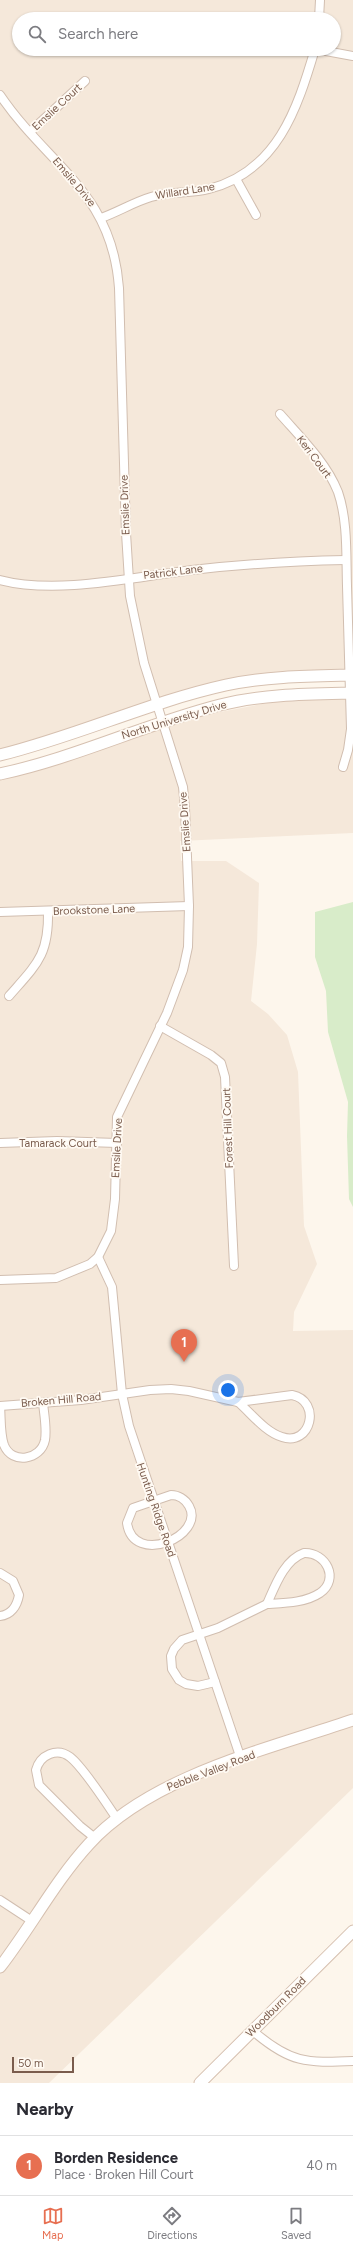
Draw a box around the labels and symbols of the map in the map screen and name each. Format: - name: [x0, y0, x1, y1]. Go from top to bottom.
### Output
- street label: Emslie Court: [30, 81, 84, 133]
- street label: Emslie Drive: [50, 155, 98, 209]
- street label: Willard Lane: [154, 180, 216, 202]
- street label: Keri Court: [294, 433, 334, 481]
- street label: Emslie Drive: [117, 475, 133, 535]
- street label: Patrick Lane: [143, 562, 203, 582]
- street label: North University Drive: [120, 698, 228, 742]
- street label: Emslie Drive: [176, 792, 194, 852]
- street label: Brookstone Lane: [53, 902, 135, 918]
- street label: Forest Hill Court: [220, 1087, 236, 1169]
- street label: Emsile Drive: [109, 1118, 125, 1178]
- street label: Tamarack Court: [19, 1137, 97, 1150]
- pin: 1: [171, 1329, 197, 1362]
- your location: [218, 1380, 238, 1400]
- street label: Broken Hill Road: [20, 1390, 102, 1410]
- street label: Hunting Ridge Road: [134, 1461, 178, 1559]
- street label: Pebble Valley Road: [165, 1748, 257, 1794]
- street label: Woodburn Road: [243, 1974, 309, 2040]
- scale bar: [12, 2055, 74, 2074]

